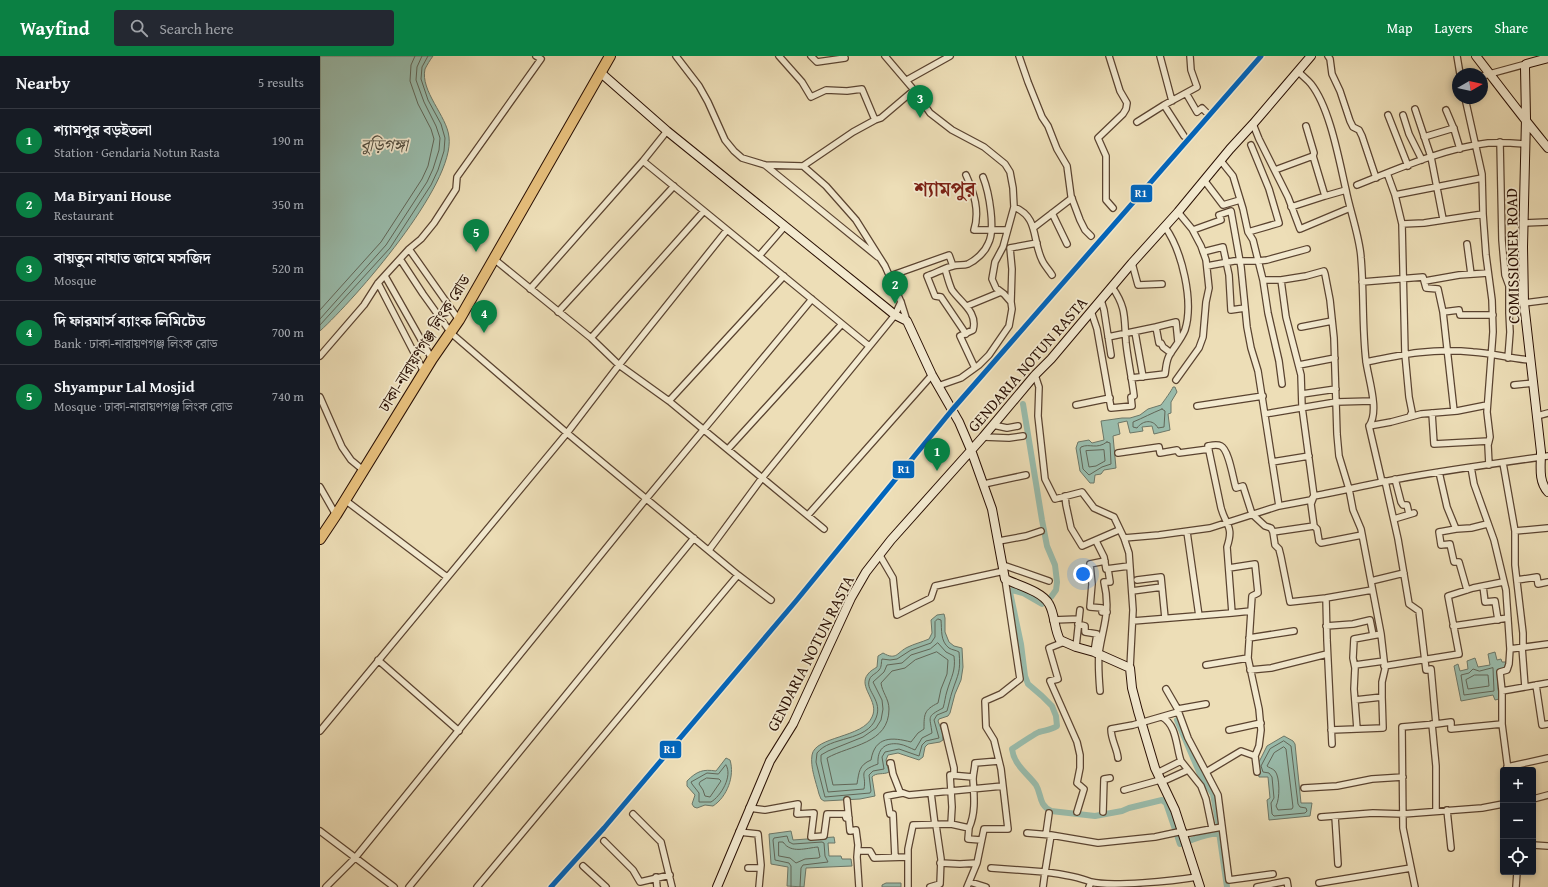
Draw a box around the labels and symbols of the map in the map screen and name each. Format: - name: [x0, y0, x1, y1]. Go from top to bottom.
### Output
- north arrow: [1452, 68, 1488, 104]
- pin: 3: [907, 85, 933, 118]
- water label: বুড়িগঙ্গা: [360, 132, 410, 157]
- district label: শ্যামপুর: [913, 174, 977, 203]
- line badge: R1: [1130, 184, 1153, 203]
- text: R1: [1135, 185, 1148, 201]
- street label: COMISSIONER ROAD: [1499, 188, 1525, 324]
- pin: 5: [463, 219, 489, 252]
- street label: ঢাকা-নারায়ণগঞ্জ লিংক রোড: [371, 269, 477, 417]
- pin: 2: [882, 271, 908, 304]
- street label: GENDARIA NOTUN RASTA: [961, 291, 1093, 437]
- pin: 4: [471, 300, 497, 333]
- pin: 1: [924, 438, 950, 471]
- line badge: R1: [892, 460, 915, 479]
- text: R1: [898, 461, 911, 477]
- your location: [1073, 564, 1093, 584]
- street label: GENDARIA NOTUN RASTA: [760, 570, 860, 735]
- line badge: R1: [659, 740, 682, 759]
- text: R1: [664, 741, 677, 757]

